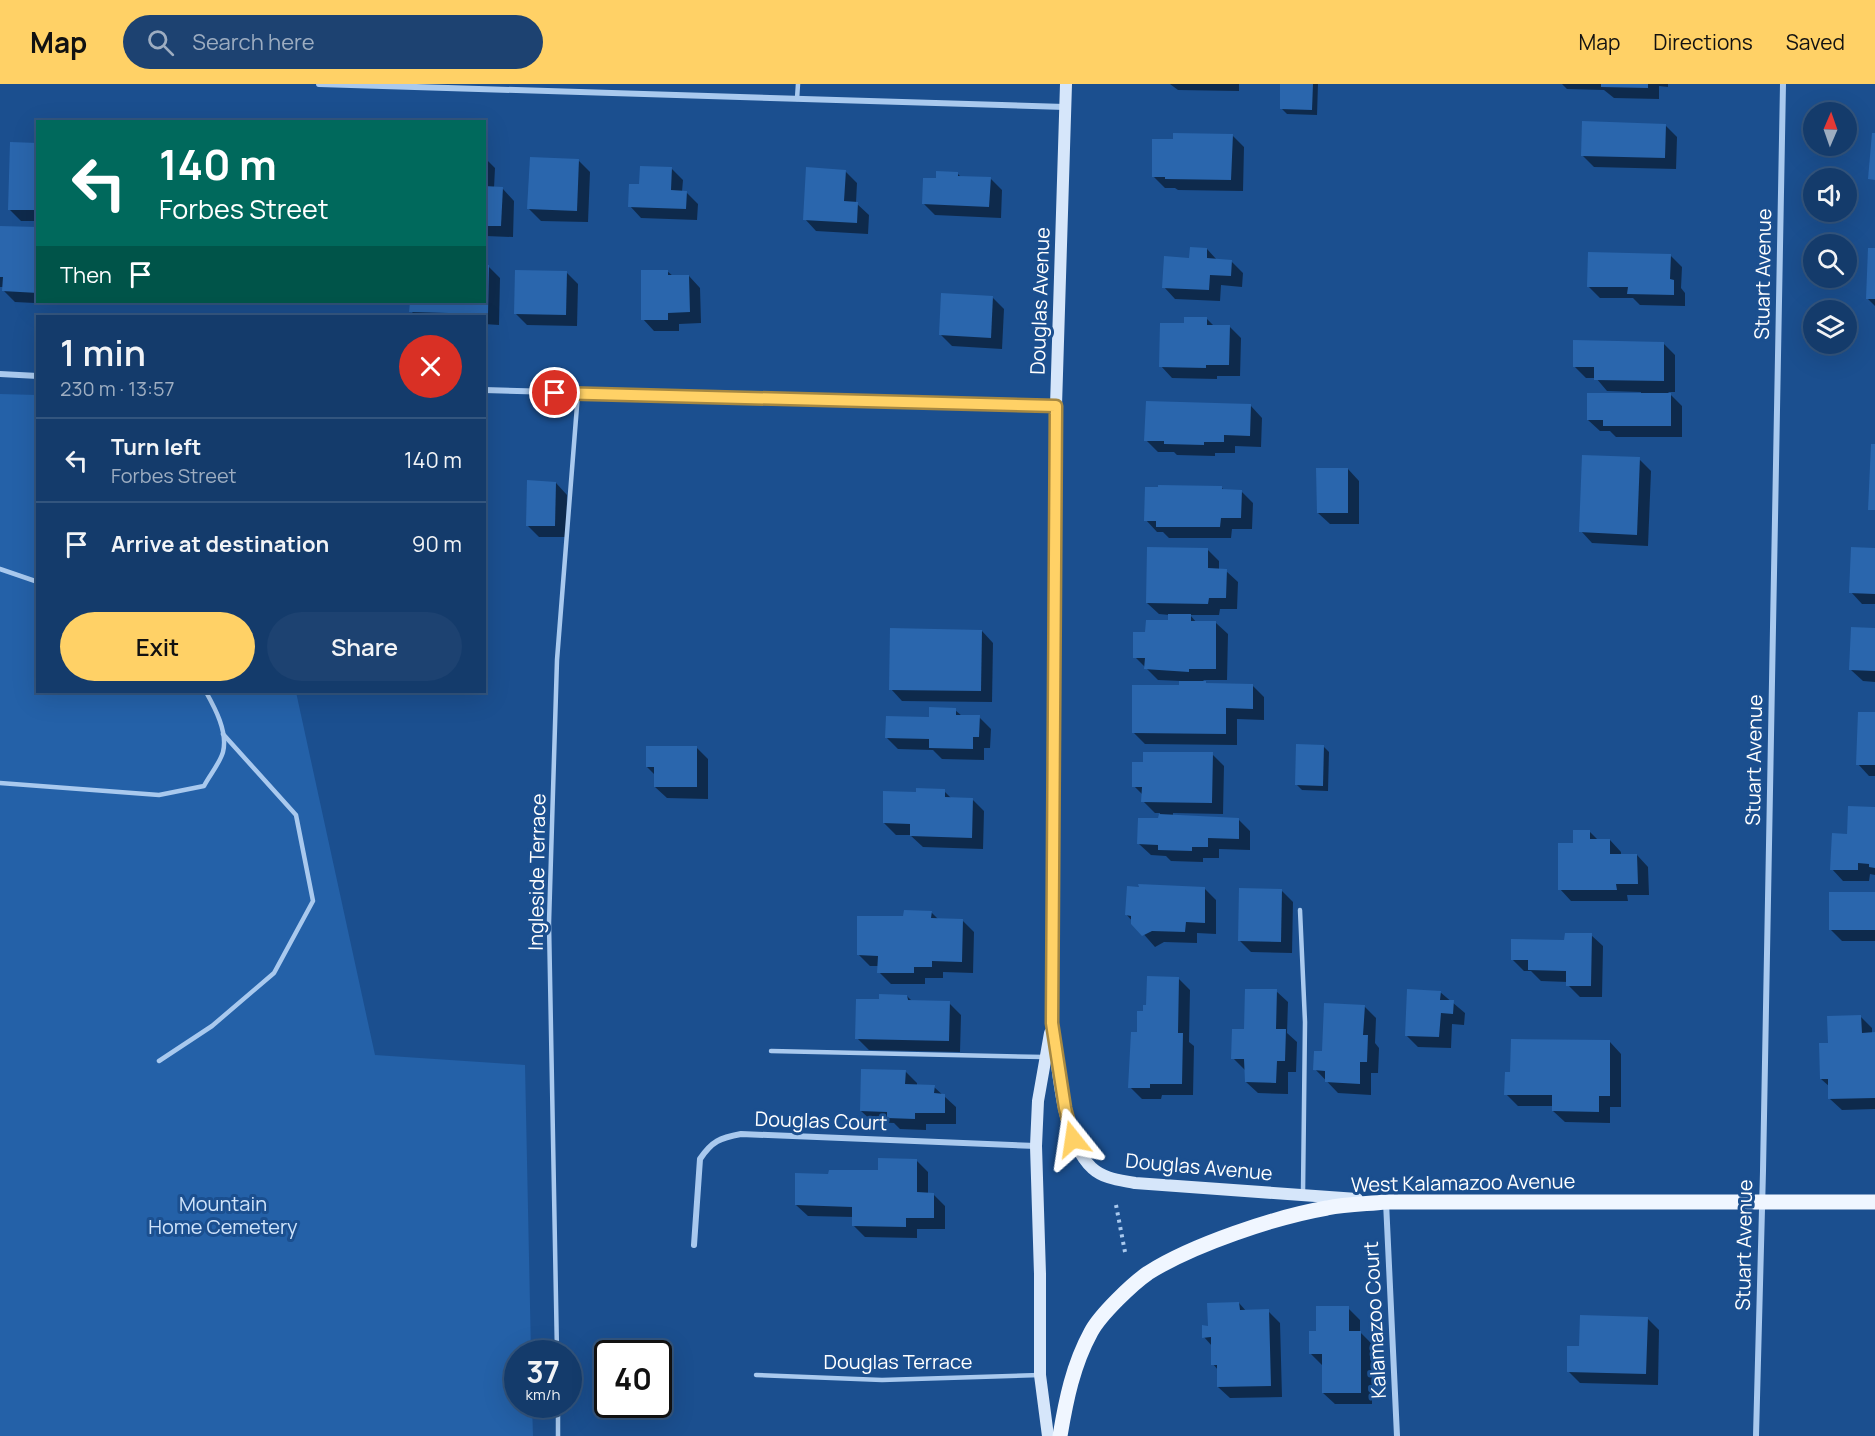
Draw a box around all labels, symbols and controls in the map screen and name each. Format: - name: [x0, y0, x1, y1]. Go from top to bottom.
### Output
- search box: [123, 15, 543, 69]
- text: Map: [30, 23, 87, 61]
- icon: search: [144, 26, 177, 59]
- text: Search here: [192, 27, 315, 57]
- text: Map: [1579, 28, 1620, 56]
- text: Directions: [1653, 28, 1753, 56]
- text: Saved: [1786, 28, 1845, 56]
- north arrow: [1803, 102, 1857, 156]
- map controls: [1803, 102, 1857, 354]
- text: 140 m: [159, 135, 277, 193]
- icon: left: [60, 144, 138, 222]
- button: sound: [1803, 168, 1857, 222]
- text: Forbes Street: [159, 190, 329, 227]
- street label: Stuart Avenue: [1748, 208, 1777, 340]
- street label: Douglas Avenue: [1023, 227, 1056, 375]
- button: search: [1803, 234, 1857, 288]
- icon: arrive: [124, 258, 157, 291]
- text: Then: [60, 260, 112, 290]
- button: layers: [1803, 300, 1857, 354]
- text: 1 min: [60, 328, 146, 377]
- button: close: [399, 335, 462, 398]
- pin: [529, 367, 580, 418]
- text: 230 m · 13:57: [60, 375, 175, 402]
- icon: arrive: [538, 376, 571, 409]
- text: Turn left: [111, 432, 201, 462]
- icon: left: [60, 444, 93, 477]
- text: 140 m: [404, 445, 462, 475]
- text: Forbes Street: [111, 462, 237, 489]
- icon: arrive: [60, 528, 93, 561]
- text: Arrive at destination: [111, 529, 329, 559]
- text: 90 m: [412, 529, 462, 559]
- button: Exit: [60, 612, 255, 681]
- button: Share: [267, 612, 462, 681]
- street label: Stuart Avenue: [1739, 694, 1768, 826]
- street label: Ingleside Terrace: [522, 793, 551, 951]
- street label: Douglas Court: [754, 1105, 888, 1136]
- position arrow: [1041, 1107, 1105, 1171]
- street label: Douglas Avenue: [1124, 1147, 1274, 1186]
- street label: West Kalamazoo Avenue: [1351, 1167, 1575, 1198]
- street label: Stuart Avenue: [1729, 1179, 1758, 1311]
- park label: Mountain Home Cemetery: [148, 1190, 298, 1240]
- street label: Kalamazoo Court: [1357, 1241, 1392, 1399]
- speed limit sign: 40: [594, 1340, 672, 1418]
- street label: Douglas Terrace: [824, 1348, 972, 1375]
- text: 37: [526, 1351, 560, 1392]
- text: km/h: [526, 1384, 560, 1405]

